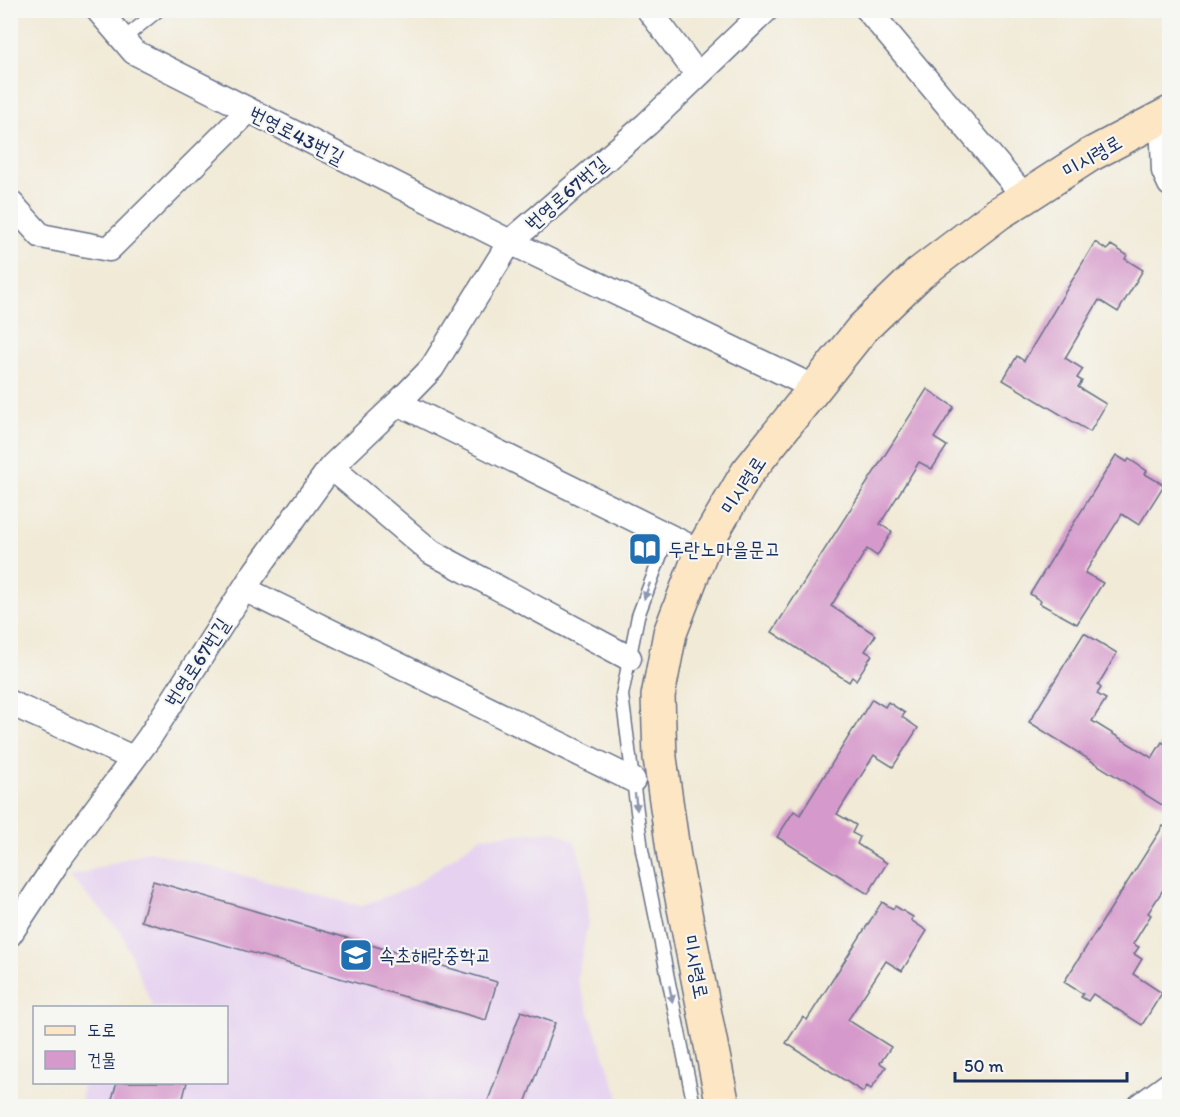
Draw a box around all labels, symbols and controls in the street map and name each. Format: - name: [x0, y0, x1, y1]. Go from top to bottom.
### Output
- street label: 번영로43번길: [245, 101, 349, 169]
- street label: 미시령로: [1058, 130, 1126, 182]
- street label: 번영로67번길: [520, 151, 612, 235]
- street label: 미시령로: [715, 451, 771, 519]
- library icon: 두란노마을문고: [627, 531, 663, 567]
- place label: 두란노마을문고: [668, 537, 781, 561]
- one-way arrow: [642, 582, 652, 600]
- street label: 번영로67번길: [159, 613, 235, 711]
- one-way arrow: [631, 793, 640, 812]
- street label: 미시령로: [678, 933, 714, 1001]
- school or university icon: 속초해랑중학교: [338, 937, 374, 973]
- place label: 속초해랑중학교: [379, 943, 492, 967]
- one-way arrow: [667, 985, 676, 1004]
- legend: [33, 1006, 228, 1084]
- text: 도로: [87, 1019, 116, 1041]
- scale bar: [955, 1045, 1128, 1083]
- text: 건물: [87, 1049, 116, 1071]
- text: 50 m: [964, 1055, 1004, 1077]

